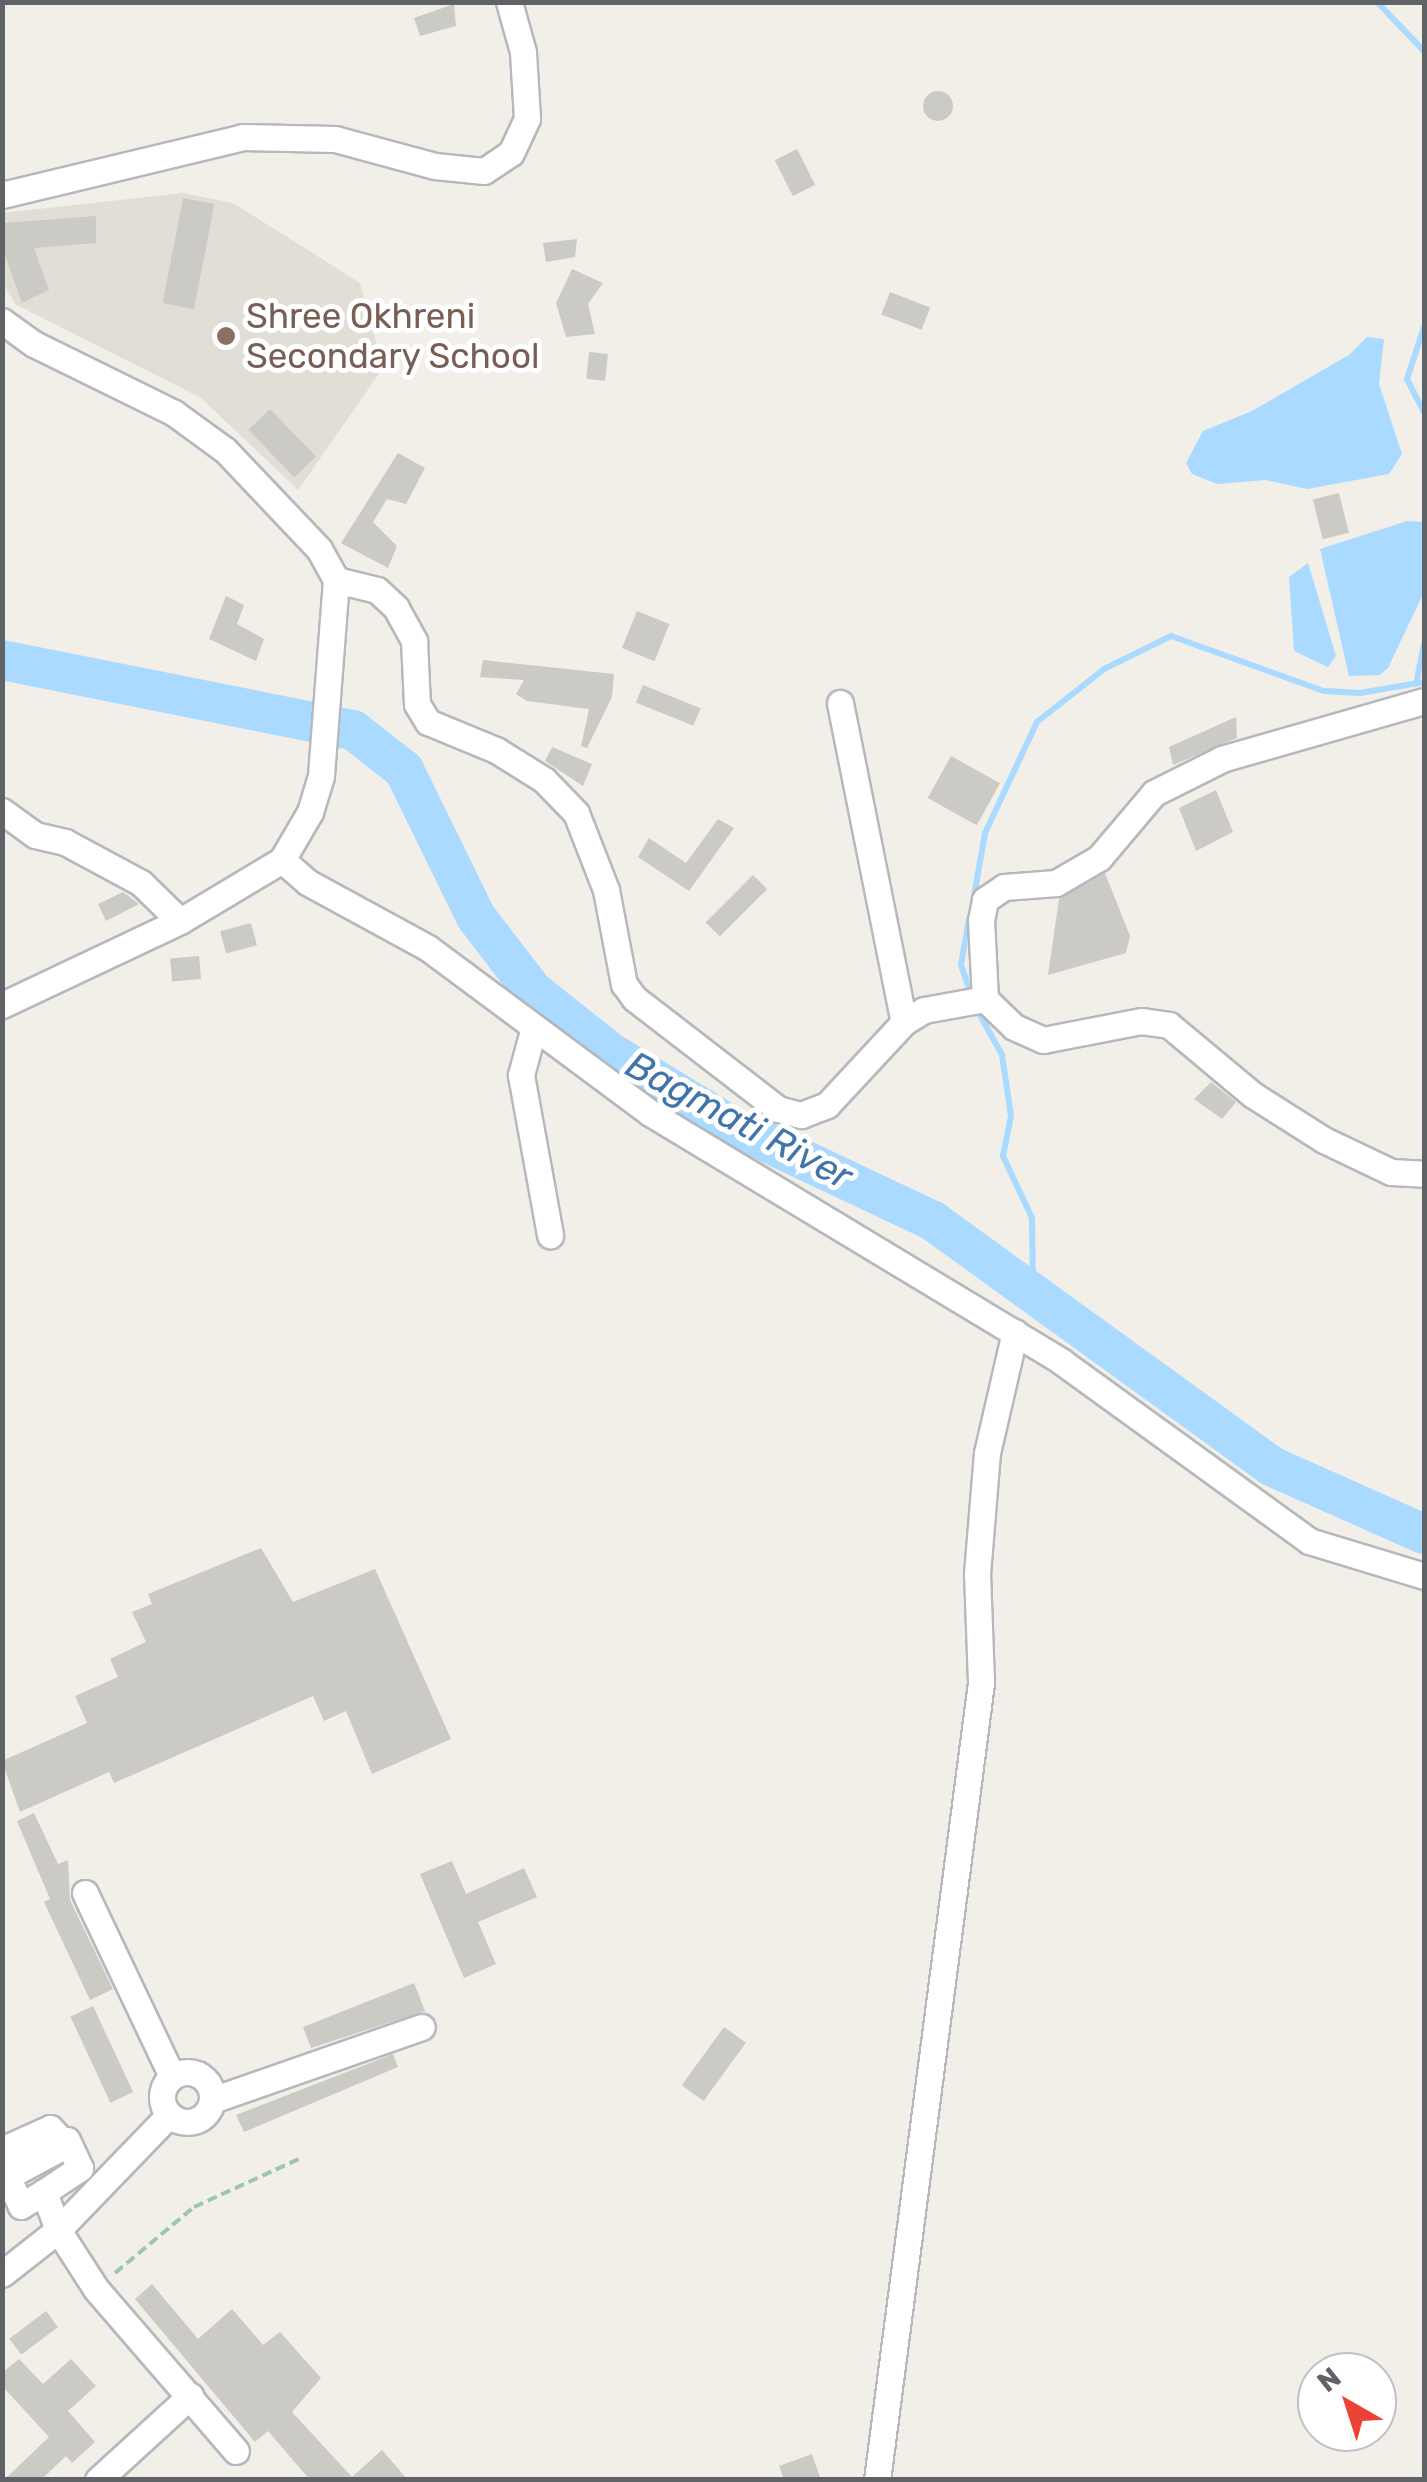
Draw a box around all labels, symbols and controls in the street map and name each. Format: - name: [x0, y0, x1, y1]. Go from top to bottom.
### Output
- place label: Shree Okhreni Secondary School: [246, 295, 540, 377]
- marker: Shree Okhreni Secondary School: [215, 325, 237, 347]
- water label: Bagmati River: [618, 1042, 860, 1200]
- north arrow: [1297, 2352, 1397, 2452]
- text: N: [1311, 2361, 1347, 2399]

